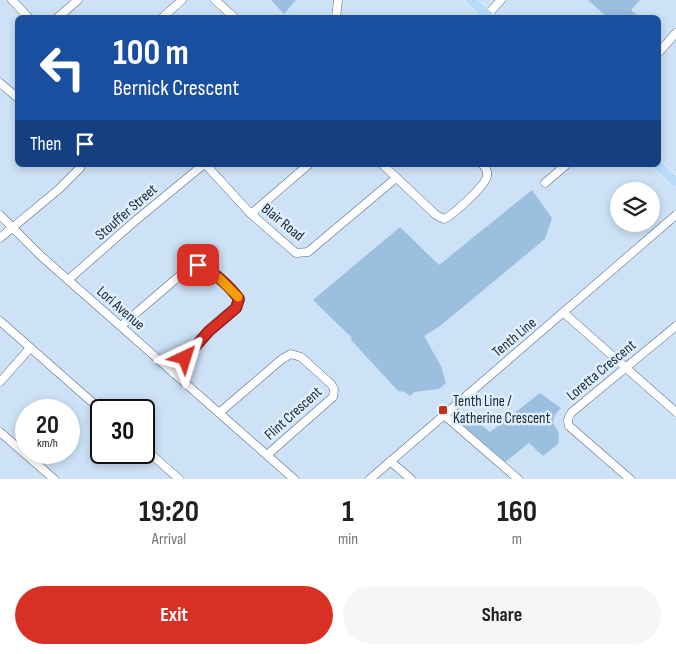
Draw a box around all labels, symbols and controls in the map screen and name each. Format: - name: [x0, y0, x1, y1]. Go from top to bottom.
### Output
- text: 100 m: [113, 32, 189, 75]
- icon: left: [30, 35, 95, 100]
- text: Bernick Crescent: [113, 75, 239, 102]
- icon: arrive: [71, 130, 99, 158]
- text: Then: [30, 133, 61, 156]
- street label: Stouffer Street: [91, 180, 162, 244]
- map controls: [610, 182, 660, 232]
- button: layers: [610, 182, 660, 232]
- street label: Blair Road: [257, 199, 308, 245]
- pin: [177, 244, 219, 286]
- icon: arrive: [184, 251, 212, 279]
- street label: Lori Avenue: [93, 282, 149, 334]
- street label: Tenth Line: [488, 313, 540, 361]
- position arrow: [158, 331, 210, 383]
- street label: Loretta Crescent: [563, 336, 640, 405]
- street label: Flint Crescent: [261, 382, 326, 444]
- place label: Tenth Line / Katherine Crescent: [453, 392, 551, 428]
- speed limit sign: 30: [90, 399, 155, 464]
- marker: Tenth Line / Katherine Crescent: [437, 404, 449, 416]
- text: 20: [36, 410, 59, 441]
- text: km/h: [37, 436, 58, 451]
- text: 19:20: [139, 494, 199, 530]
- text: 1: [342, 494, 354, 530]
- text: 160: [497, 494, 537, 530]
- text: Arrival: [152, 530, 186, 549]
- text: min: [338, 530, 358, 549]
- text: m: [512, 530, 522, 549]
- button: Exit: [15, 586, 333, 644]
- button: Share: [343, 586, 661, 644]

